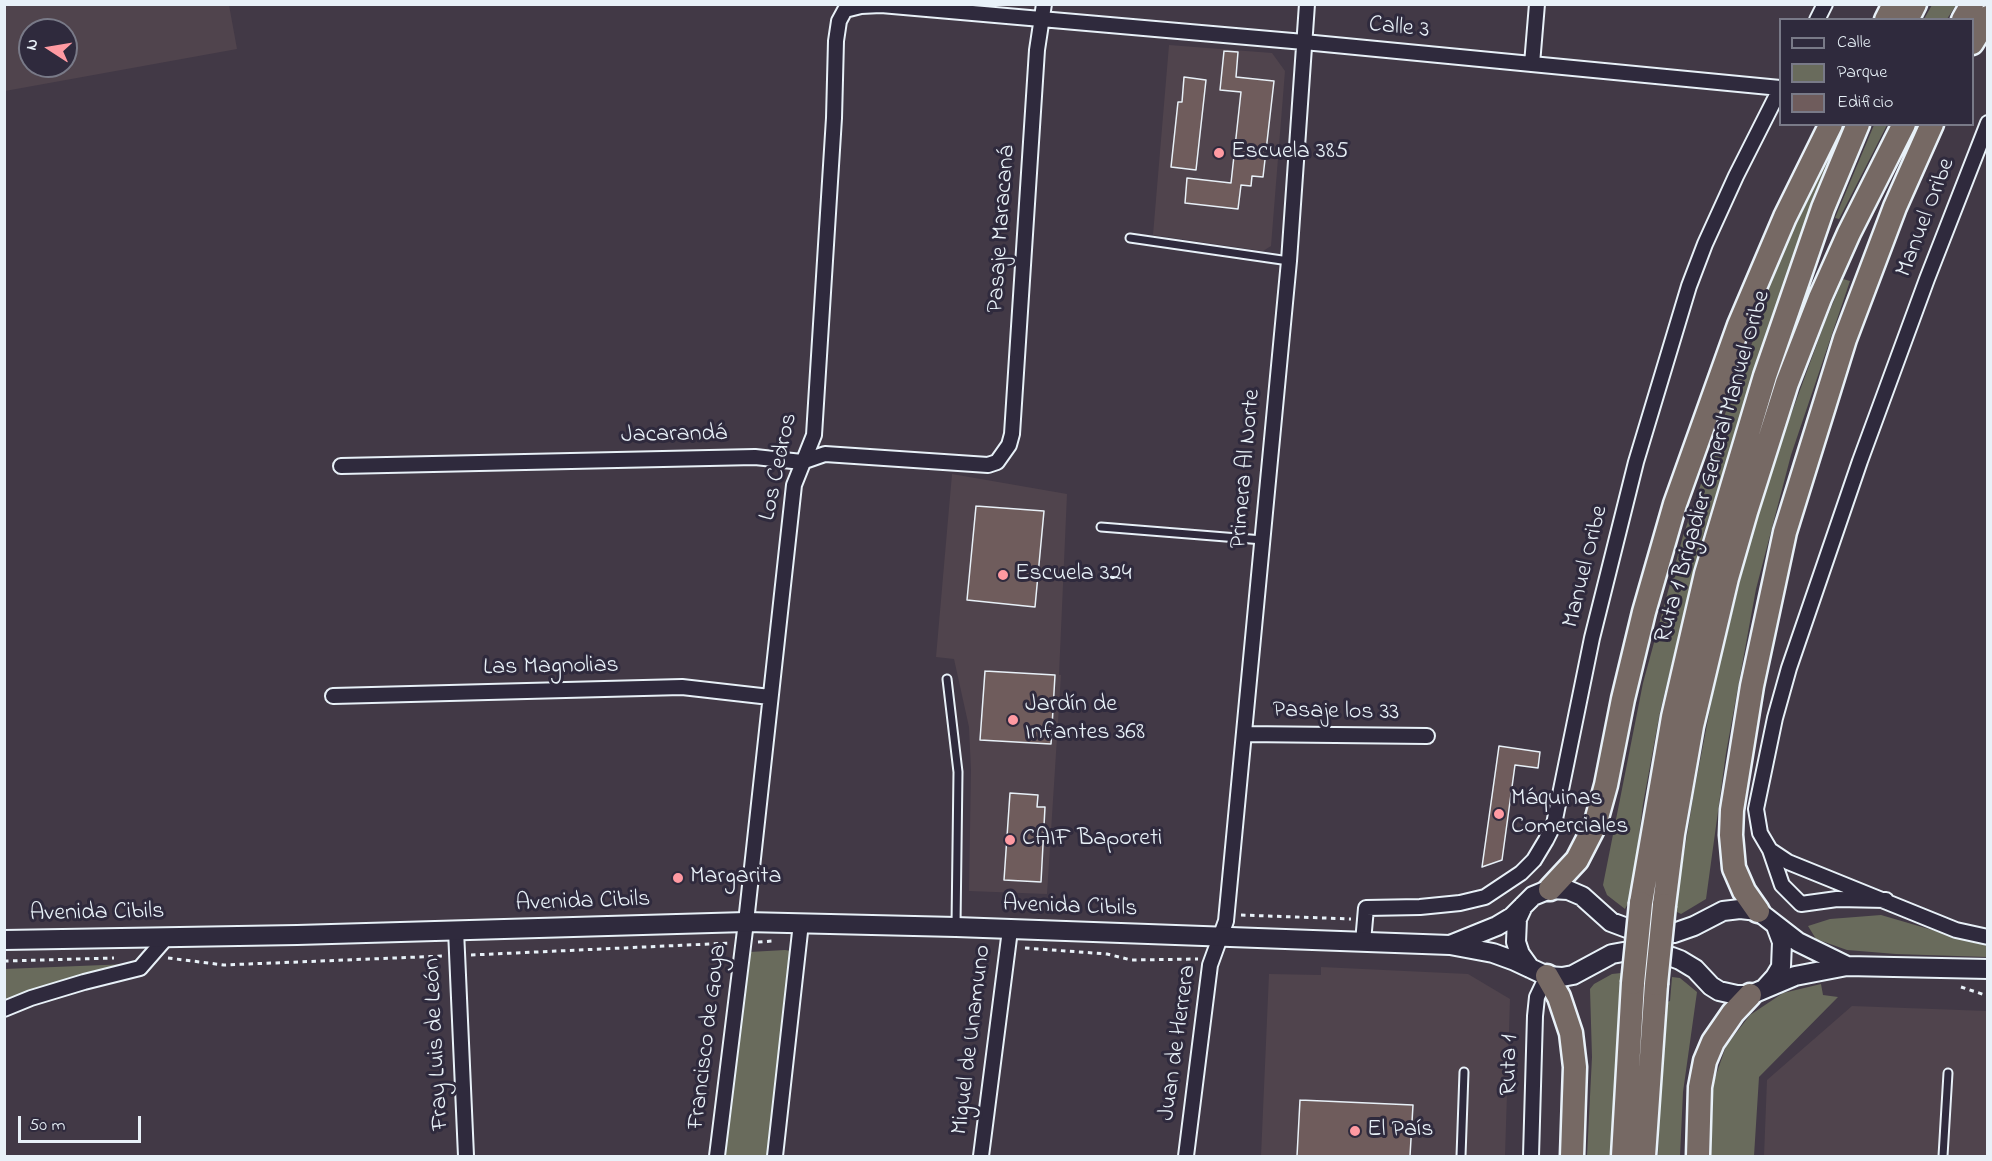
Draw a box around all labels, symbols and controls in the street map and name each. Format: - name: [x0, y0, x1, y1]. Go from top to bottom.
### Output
- street label: Calle 3: [1367, 11, 1431, 47]
- north arrow: [18, 18, 78, 78]
- legend: [1779, 18, 1974, 126]
- text: Calle: [1837, 30, 1871, 56]
- text: N: [19, 37, 45, 52]
- text: Parque: [1837, 60, 1887, 86]
- text: Edificio: [1837, 90, 1893, 116]
- place label: Escuela 385: [1231, 139, 1348, 167]
- street label: Pasaje Maracaná: [983, 144, 1023, 314]
- marker: Escuela 385: [1212, 146, 1226, 160]
- street label: Manuel Oribe: [1891, 155, 1963, 281]
- street label: Ruta 1 Brigadier General Manuel Oribe: [1650, 288, 1778, 646]
- street label: Primera Al Norte: [1226, 388, 1268, 550]
- street label: Los Cedros: [755, 411, 805, 523]
- street label: Jacarandá: [621, 421, 727, 451]
- street label: Manuel Oribe: [1558, 503, 1616, 631]
- place label: Escuela 324: [1015, 561, 1132, 589]
- marker: Escuela 324: [996, 568, 1010, 582]
- street label: Las Magnolias: [483, 652, 619, 684]
- place label: Jardín de Infantes 368: [1025, 692, 1145, 748]
- street label: Pasaje los 33: [1272, 697, 1400, 729]
- marker: Jardín de Infantes 368: [1006, 713, 1020, 727]
- place label: Máquinas Comerciales: [1511, 786, 1628, 842]
- marker: Máquinas Comerciales: [1492, 807, 1506, 821]
- place label: CAIF Baporeti: [1022, 826, 1162, 854]
- marker: CAIF Baporeti: [1003, 833, 1017, 847]
- place label: Margarita: [690, 864, 782, 892]
- marker: Margarita: [671, 871, 685, 885]
- street label: Avenida Cibils: [515, 886, 651, 920]
- street label: Avenida Cibils: [1002, 891, 1138, 925]
- street label: Avenida Cibils: [29, 898, 165, 930]
- street label: Francisco de Goya: [683, 943, 735, 1131]
- street label: Miguel de Unamuno: [947, 943, 999, 1137]
- street label: Fray Luis de León: [419, 957, 457, 1131]
- street label: Juan de Herrera: [1154, 963, 1204, 1123]
- street label: Ruta 1: [1496, 1034, 1526, 1096]
- scale bar: [21, 1104, 144, 1142]
- text: 50 m: [29, 1113, 66, 1139]
- place label: El País: [1367, 1117, 1434, 1145]
- marker: El País: [1348, 1124, 1362, 1138]

